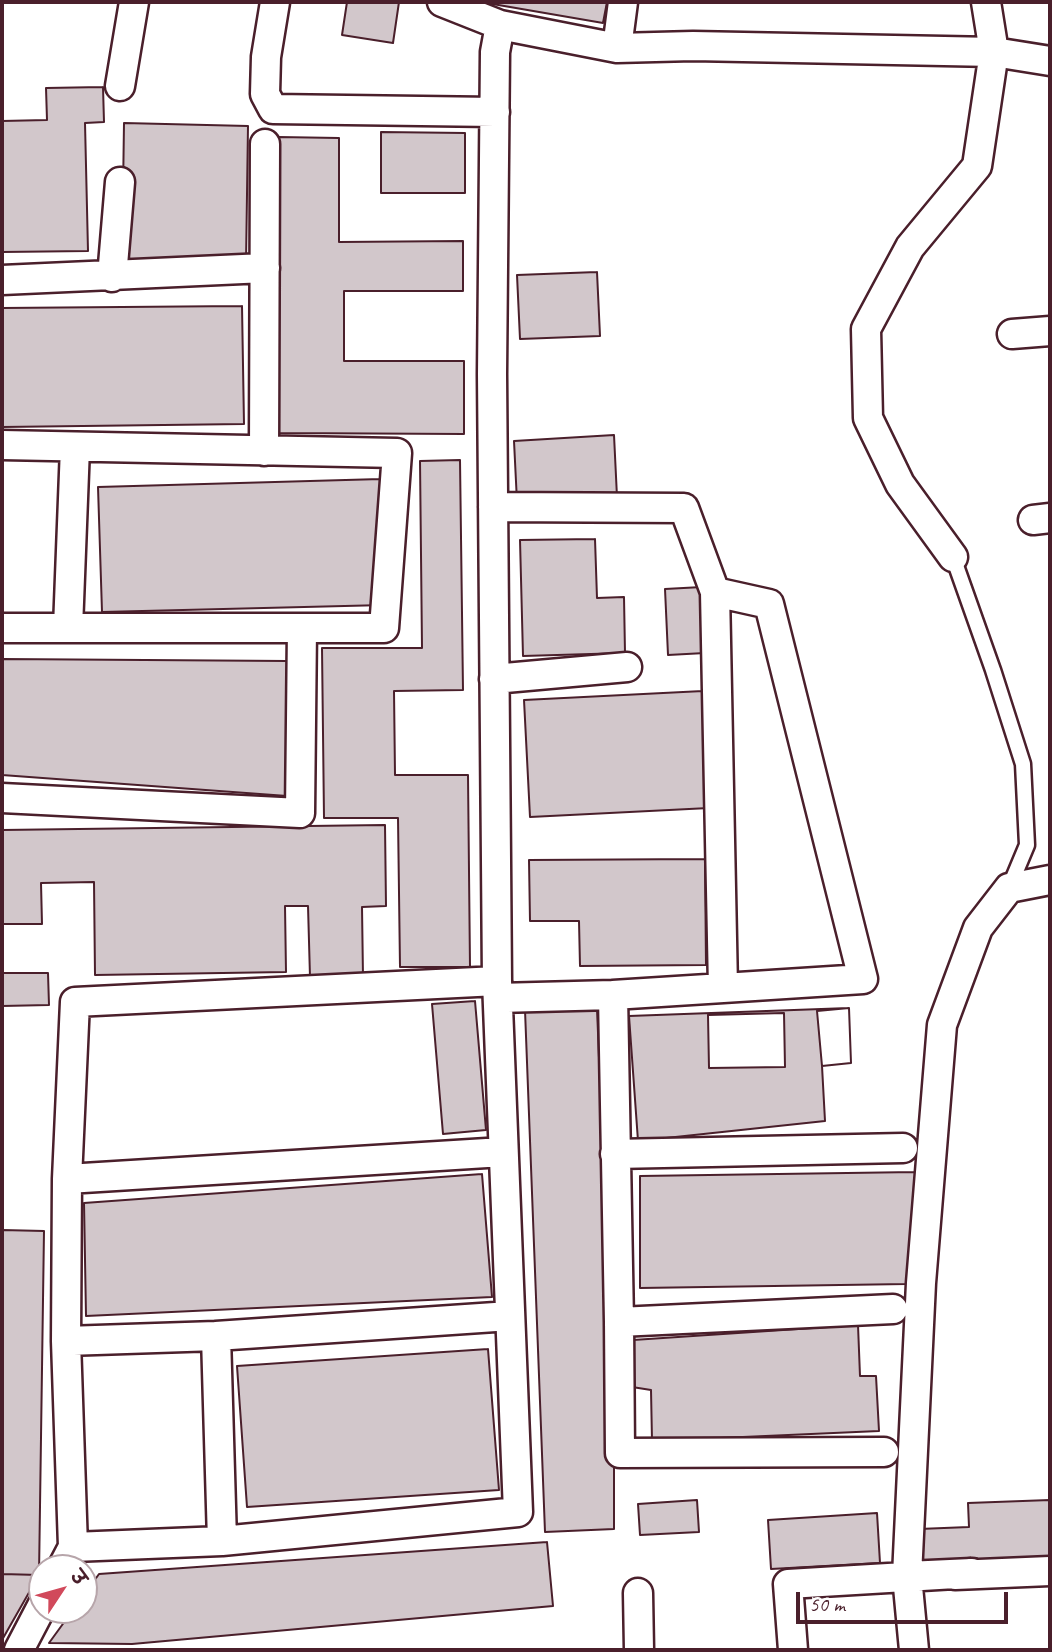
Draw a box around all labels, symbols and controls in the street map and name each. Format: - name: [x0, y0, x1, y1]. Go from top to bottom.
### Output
- north arrow: [28, 1554, 98, 1624]
- text: उ: [65, 1566, 92, 1590]
- scale bar: [800, 1578, 1012, 1622]
- text: 50 m: [809, 1591, 845, 1617]

